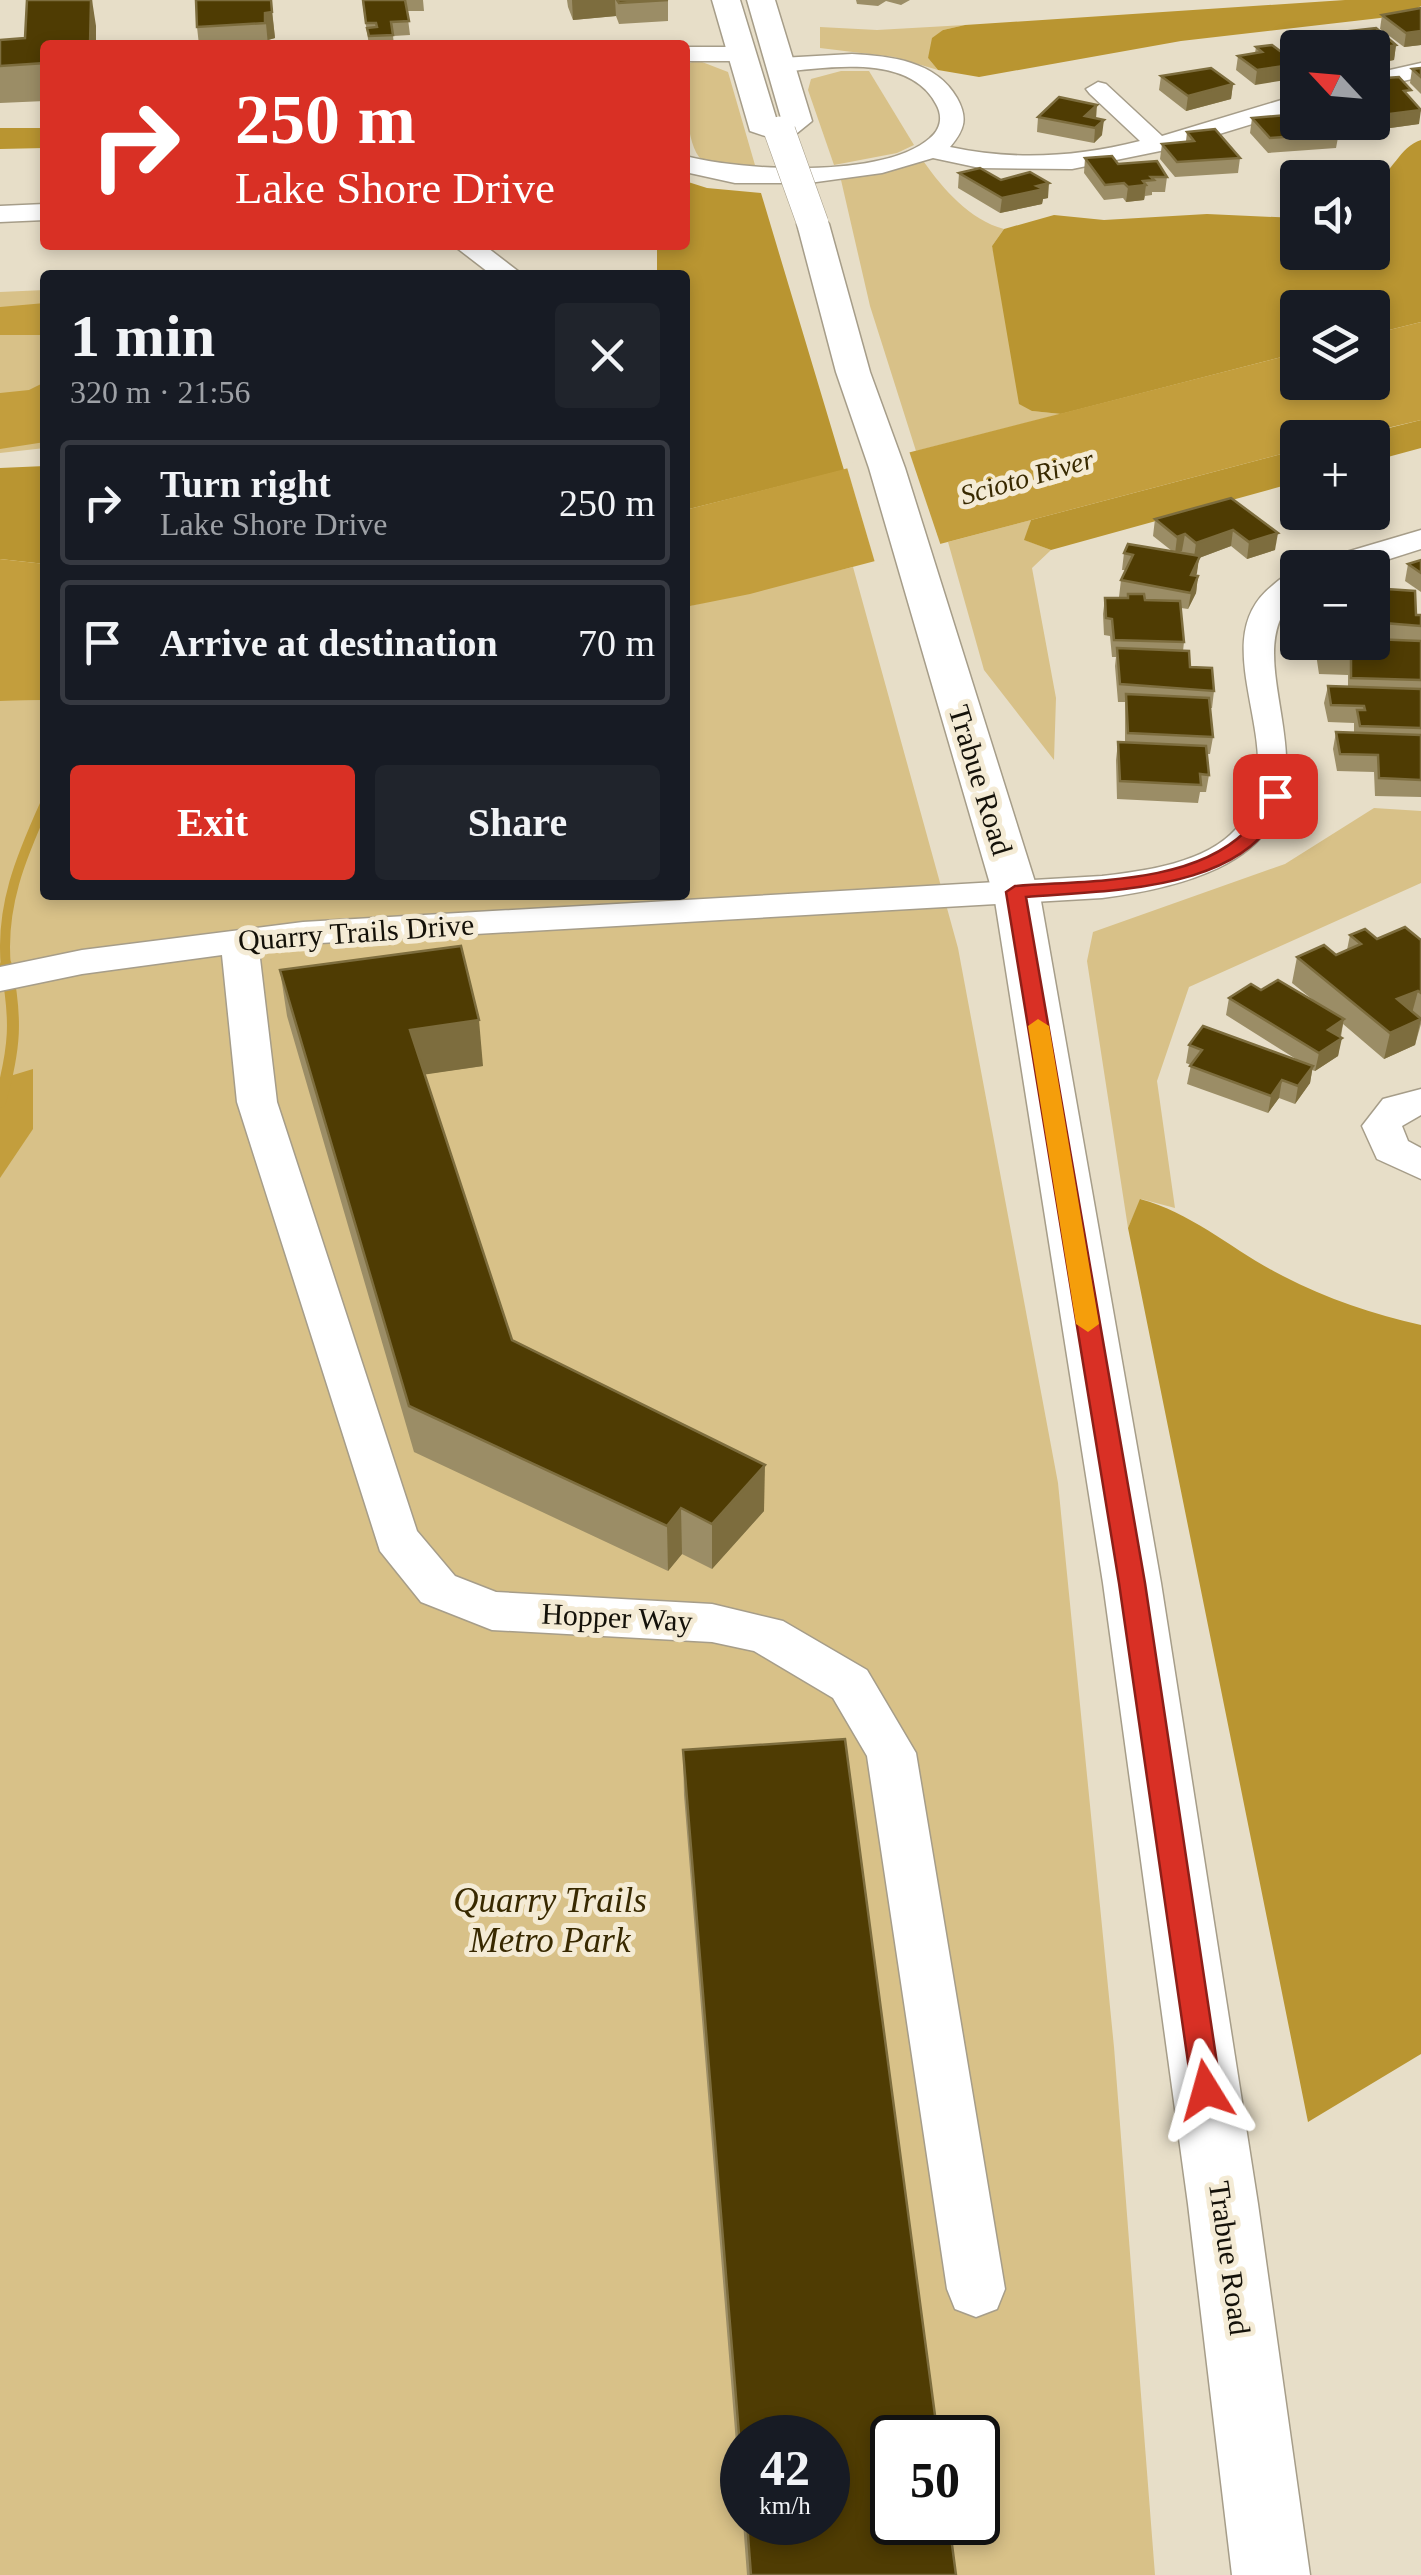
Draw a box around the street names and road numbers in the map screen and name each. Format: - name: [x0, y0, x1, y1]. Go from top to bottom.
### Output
- street label: Trabue Road: [943, 701, 1019, 859]
- street label: Quarry Trails Drive: [237, 907, 475, 957]
- street label: Hopper Way: [541, 1597, 693, 1637]
- street label: Trabue Road: [1203, 2179, 1257, 2337]

